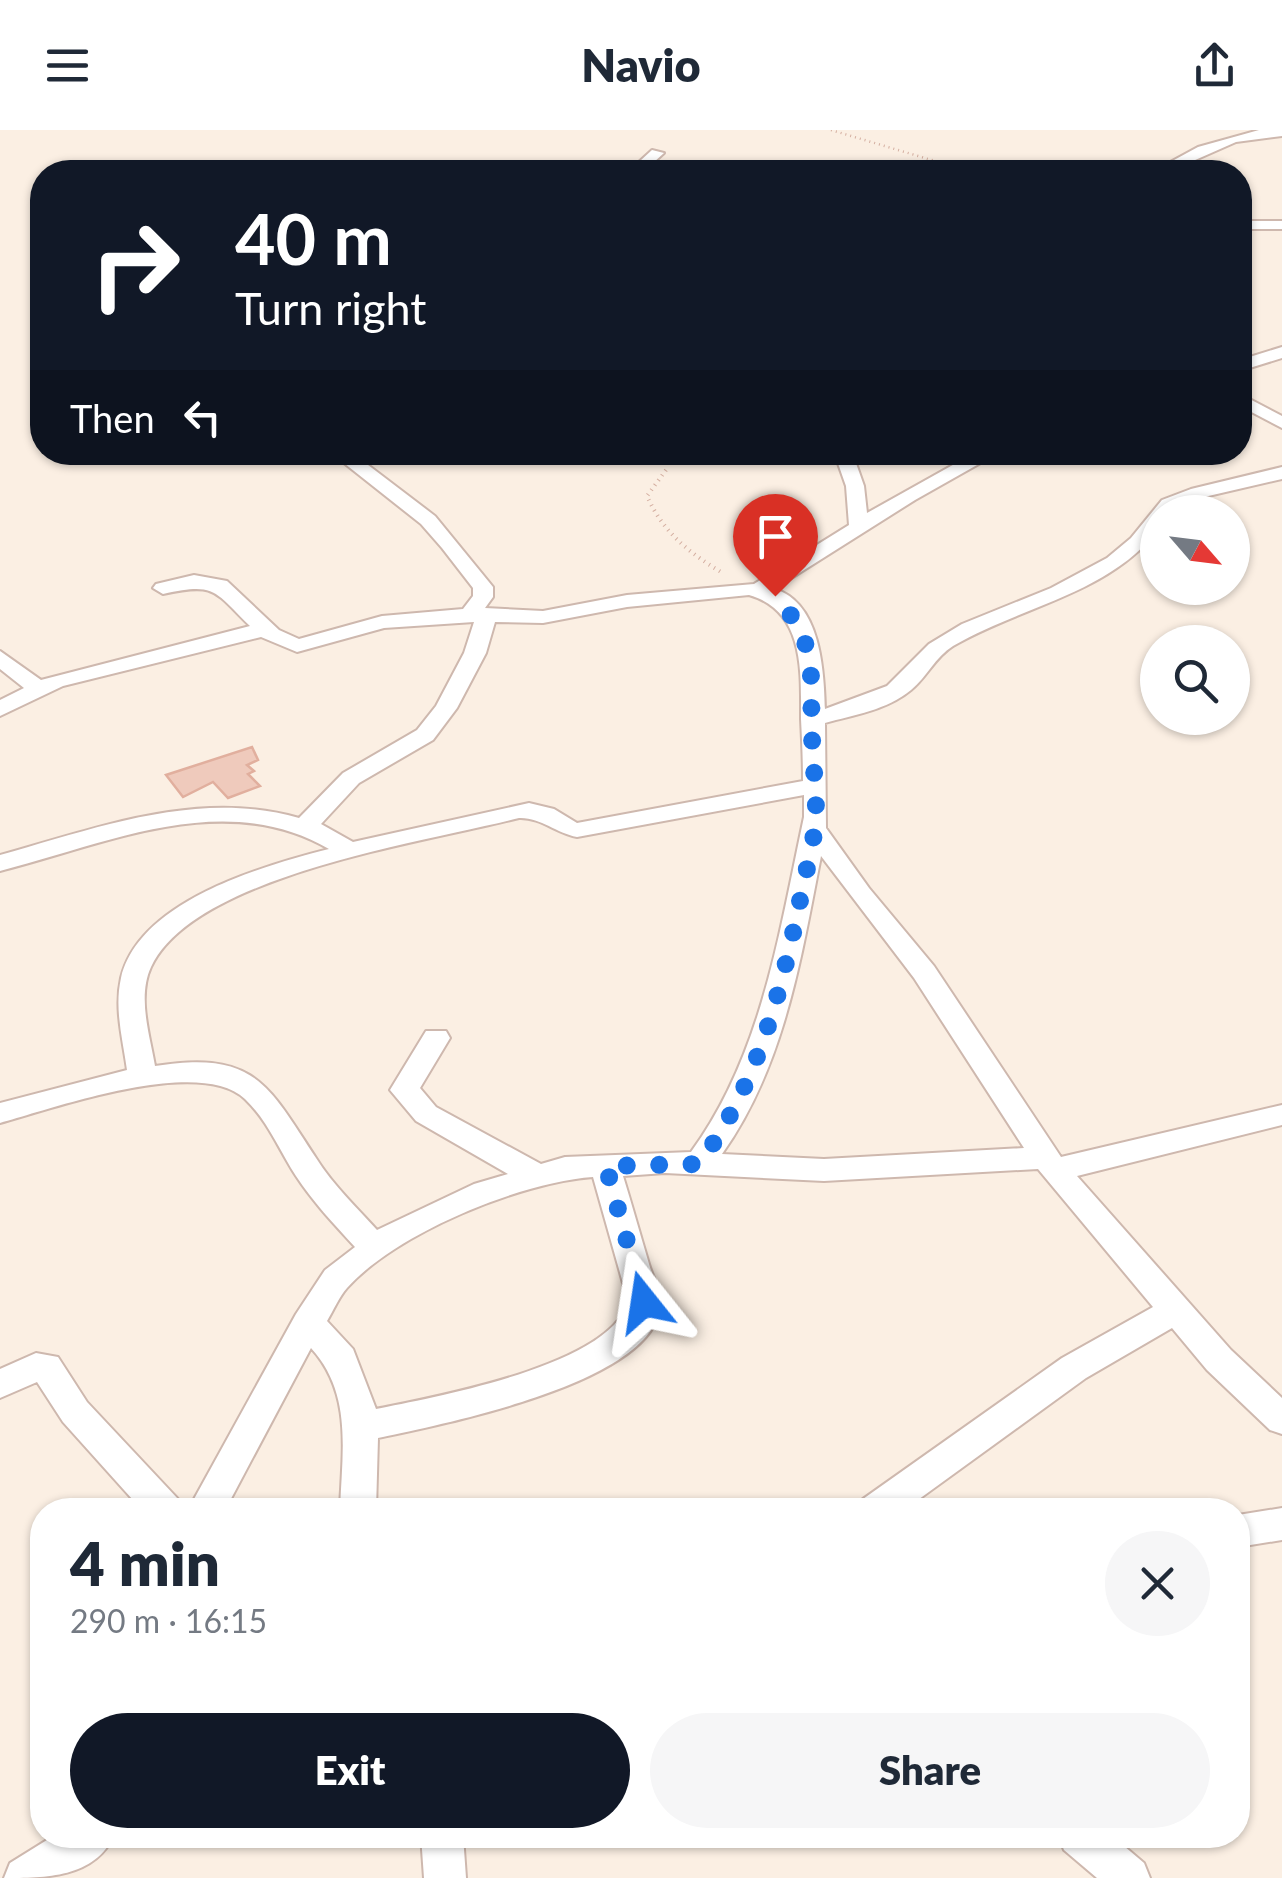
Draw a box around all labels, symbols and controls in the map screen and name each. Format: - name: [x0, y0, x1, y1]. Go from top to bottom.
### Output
- icon: menu: [40, 38, 95, 93]
- text: Navio: [581, 38, 701, 92]
- icon: share: [1187, 38, 1242, 93]
- text: 40 m: [235, 196, 392, 280]
- icon: right: [70, 200, 200, 330]
- text: Turn right: [235, 281, 426, 335]
- icon: left: [175, 390, 230, 445]
- text: Then: [70, 395, 155, 441]
- pin: [733, 494, 818, 597]
- north arrow: [1140, 495, 1250, 605]
- map controls: [1140, 495, 1250, 735]
- icon: arrive: [748, 509, 803, 564]
- button: search: [1140, 625, 1250, 735]
- position arrow: [592, 1250, 696, 1354]
- text: 4 min: [70, 1527, 220, 1599]
- button: close: [1105, 1531, 1210, 1636]
- text: 290 m · 16:15: [70, 1601, 267, 1640]
- button: Exit: [70, 1713, 630, 1828]
- button: Share: [650, 1713, 1210, 1828]

